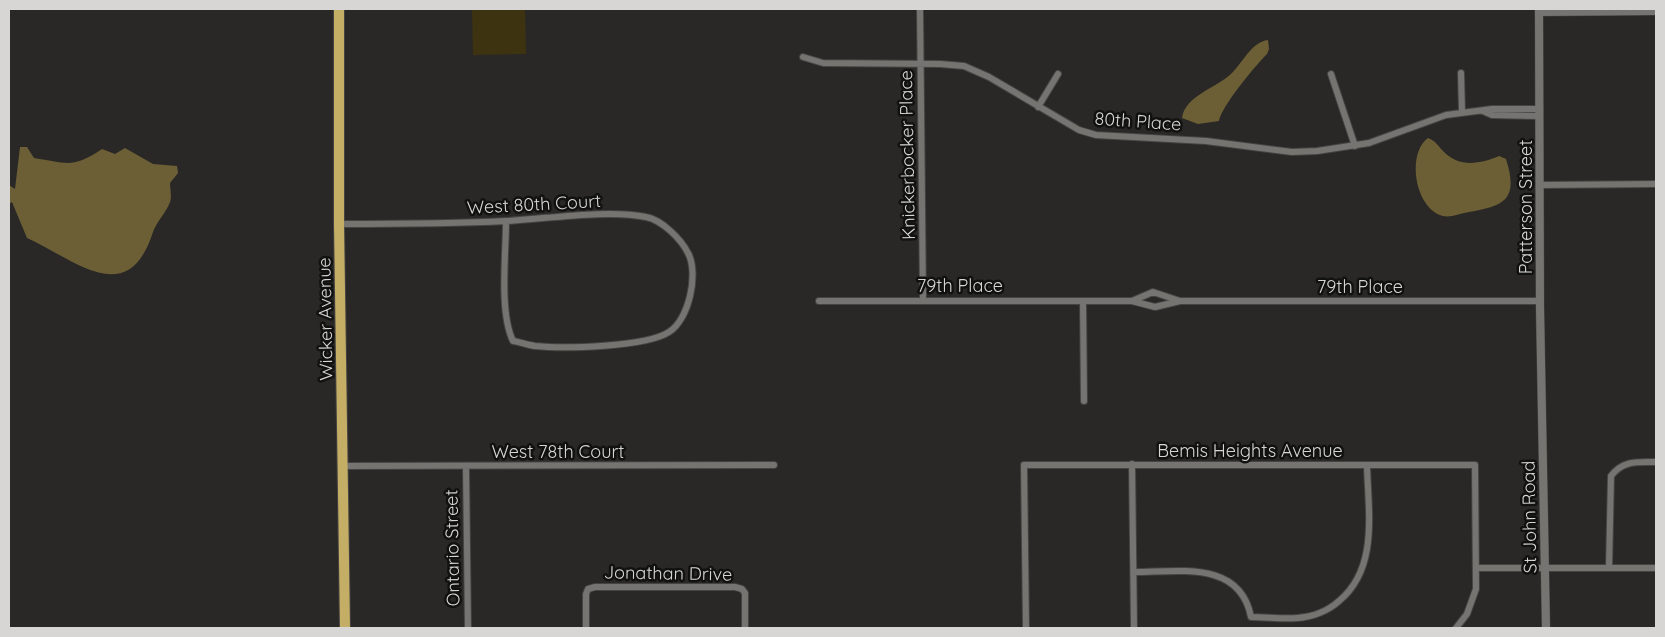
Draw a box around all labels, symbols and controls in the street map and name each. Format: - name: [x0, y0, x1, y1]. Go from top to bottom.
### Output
- street label: Knickerbocker Place: [894, 70, 920, 240]
- street label: 80th Place: [1094, 106, 1182, 136]
- street label: Patterson Street: [1514, 140, 1537, 274]
- street label: West 80th Court: [466, 189, 602, 219]
- street label: Wicker Avenue: [312, 257, 338, 381]
- street label: 79th Place: [917, 274, 1003, 297]
- street label: 79th Place: [1317, 275, 1403, 298]
- street label: Bemis Heights Avenue: [1157, 439, 1343, 462]
- street label: West 78th Court: [492, 440, 624, 463]
- street label: St John Road: [1517, 461, 1541, 573]
- street label: Ontario Street: [439, 489, 465, 607]
- street label: Jonathan Drive: [604, 560, 732, 586]

